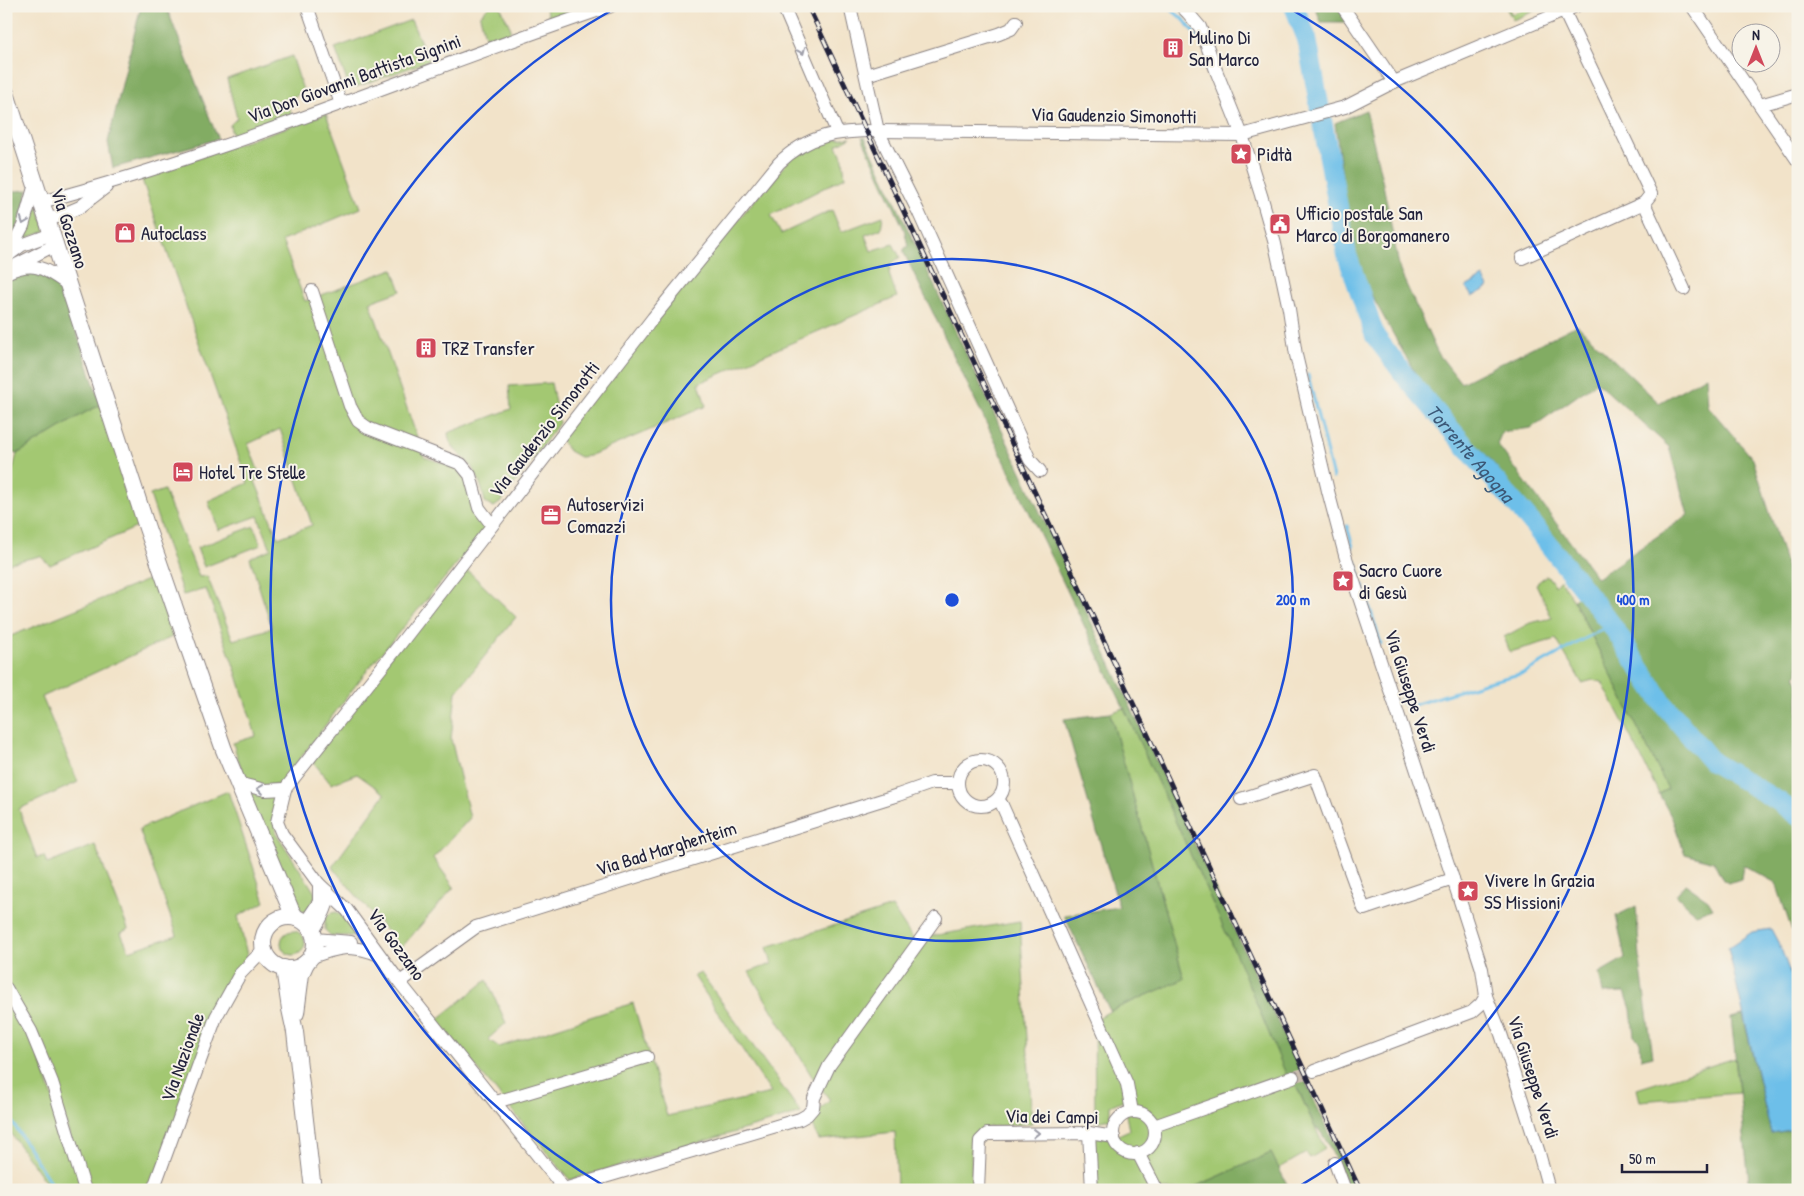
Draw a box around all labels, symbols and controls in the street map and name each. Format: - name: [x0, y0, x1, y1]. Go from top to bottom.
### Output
- north arrow: [1732, 22, 1782, 72]
- place label: Mulino Di San Marco: [1189, 24, 1260, 72]
- text: N: [1752, 25, 1760, 44]
- street label: Via Don Giovanni Battista Signini: [244, 27, 464, 129]
- building icon: Mulino Di San Marco: [1161, 36, 1185, 60]
- one-way arrow: [796, 46, 807, 55]
- street label: Via Gaudenzio Simonotti: [1031, 101, 1197, 129]
- place label: Pidtà: [1257, 141, 1292, 167]
- place icon: Pidtà: [1229, 142, 1253, 166]
- street label: Via Gozzano: [45, 184, 95, 272]
- place label: Ufficio postale San Marco di Borgomanero: [1296, 200, 1450, 248]
- public building icon: Ufficio postale San Marco di Borgomanero: [1268, 212, 1292, 236]
- one-way arrow: [20, 216, 30, 225]
- place label: Autoclass: [141, 220, 207, 246]
- shop icon: Autoclass: [113, 221, 137, 245]
- place label: TRZ Transfer: [442, 335, 535, 361]
- building icon: TRZ Transfer: [414, 336, 438, 360]
- street label: Via Gaudenzio Simonotti: [483, 356, 605, 502]
- water label: Torrente Agogna: [1421, 398, 1522, 509]
- place label: Hotel Tre Stelle: [199, 459, 306, 485]
- hotel icon: Hotel Tre Stelle: [171, 460, 195, 484]
- place label: Autoservizi Comazzi: [567, 491, 645, 539]
- office icon: Autoservizi Comazzi: [539, 503, 563, 527]
- place label: Sacro Cuore di Gesù: [1359, 557, 1443, 605]
- place icon: Sacro Cuore di Gesù: [1331, 569, 1355, 593]
- text: 200 m: [1276, 589, 1310, 610]
- text: 400 m: [1617, 589, 1649, 610]
- centre of rings: [943, 591, 961, 609]
- street label: Via Giuseppe Verdi: [1379, 626, 1443, 756]
- one-way arrow: [256, 784, 264, 795]
- street label: Via Bad Marghenteim: [593, 814, 739, 882]
- place label: Vivere In Grazia SS Missioni: [1484, 867, 1595, 915]
- place icon: Vivere In Grazia SS Missioni: [1456, 879, 1480, 903]
- street label: Via Gozzano: [362, 903, 432, 986]
- street label: Via Nazionale: [154, 1008, 210, 1105]
- street label: Via Giuseppe Verdi: [1502, 1012, 1566, 1142]
- street label: Via dei Campi: [1005, 1102, 1099, 1130]
- one-way arrow: [1032, 1128, 1040, 1138]
- scale bar: [1622, 1141, 1706, 1173]
- text: 50 m: [1629, 1148, 1656, 1169]

